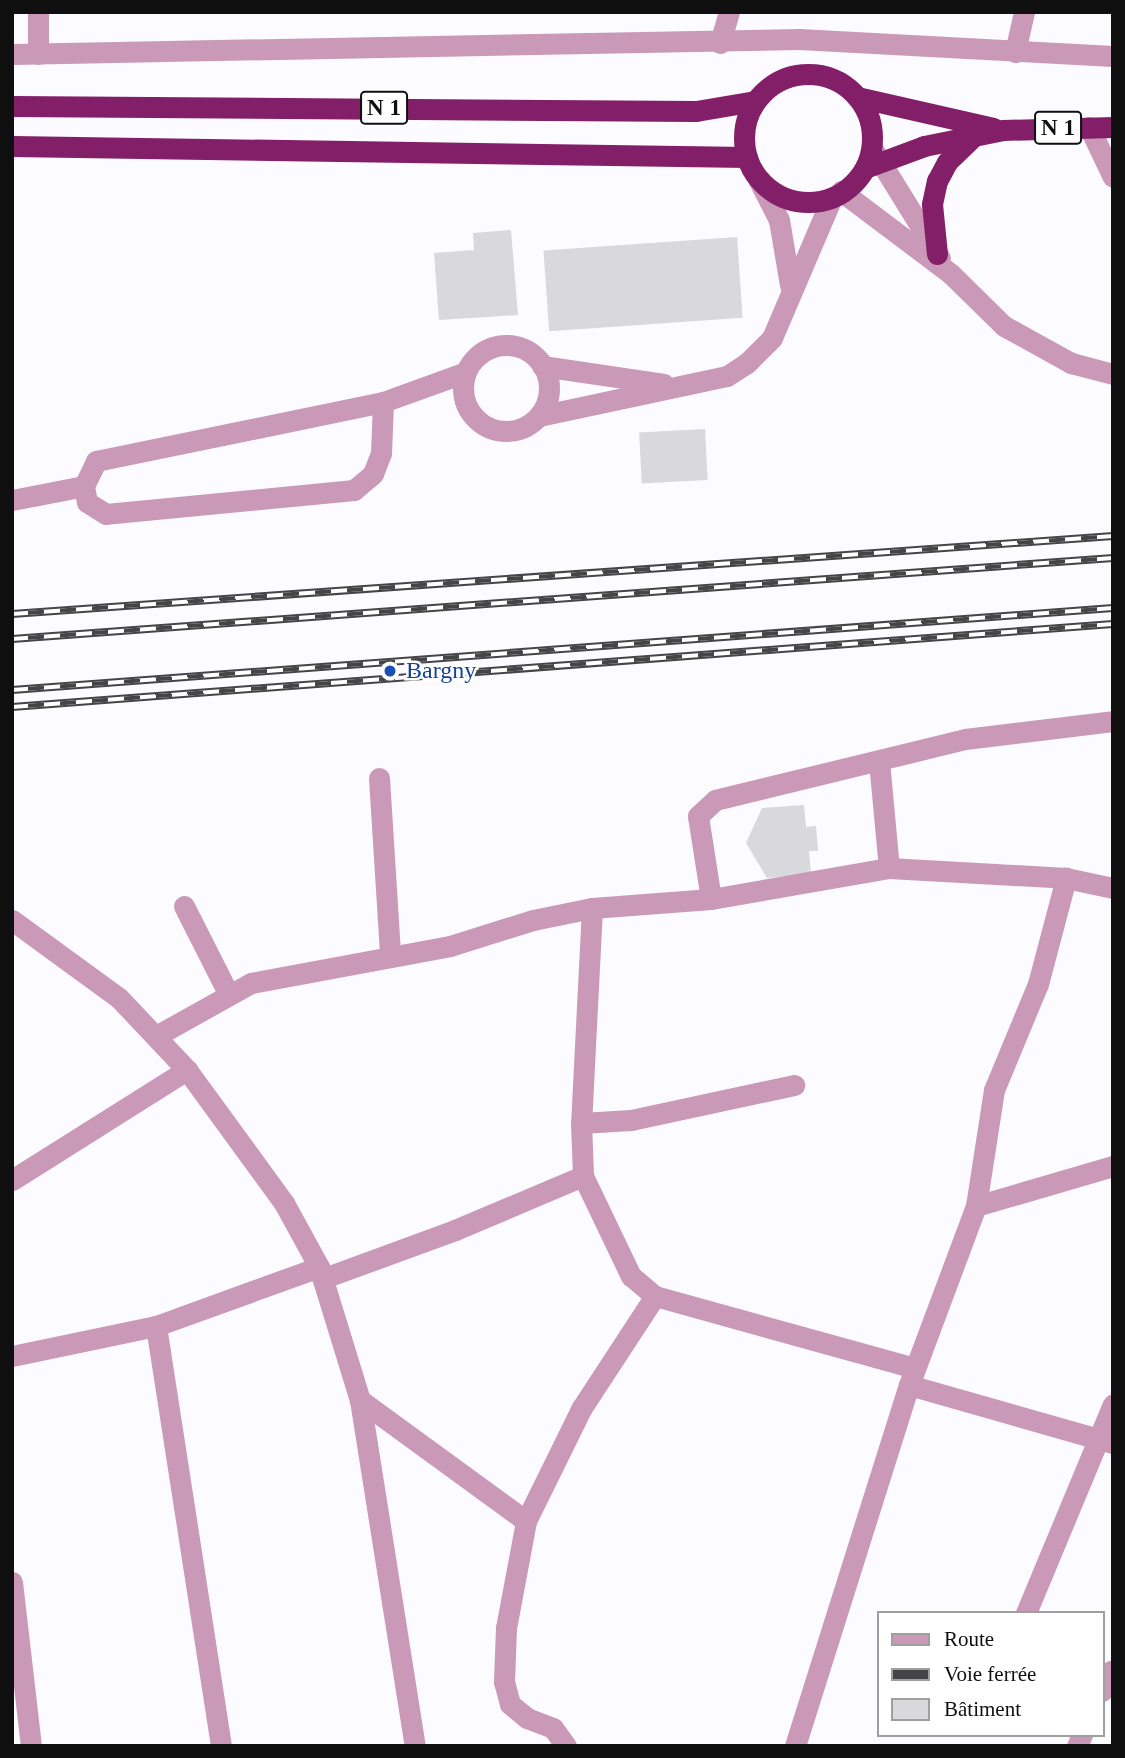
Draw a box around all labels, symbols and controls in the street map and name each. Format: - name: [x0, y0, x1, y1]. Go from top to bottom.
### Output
- road number: N 1: [360, 88, 408, 128]
- road number: N 1: [1034, 108, 1082, 148]
- place label: Bargny: [406, 657, 476, 685]
- marker: Bargny: [380, 661, 400, 681]
- legend: [876, 1611, 1104, 1737]
- text: Route: [944, 1627, 994, 1651]
- text: Voie ferrée: [944, 1662, 1036, 1686]
- text: Bâtiment: [944, 1697, 1021, 1721]

